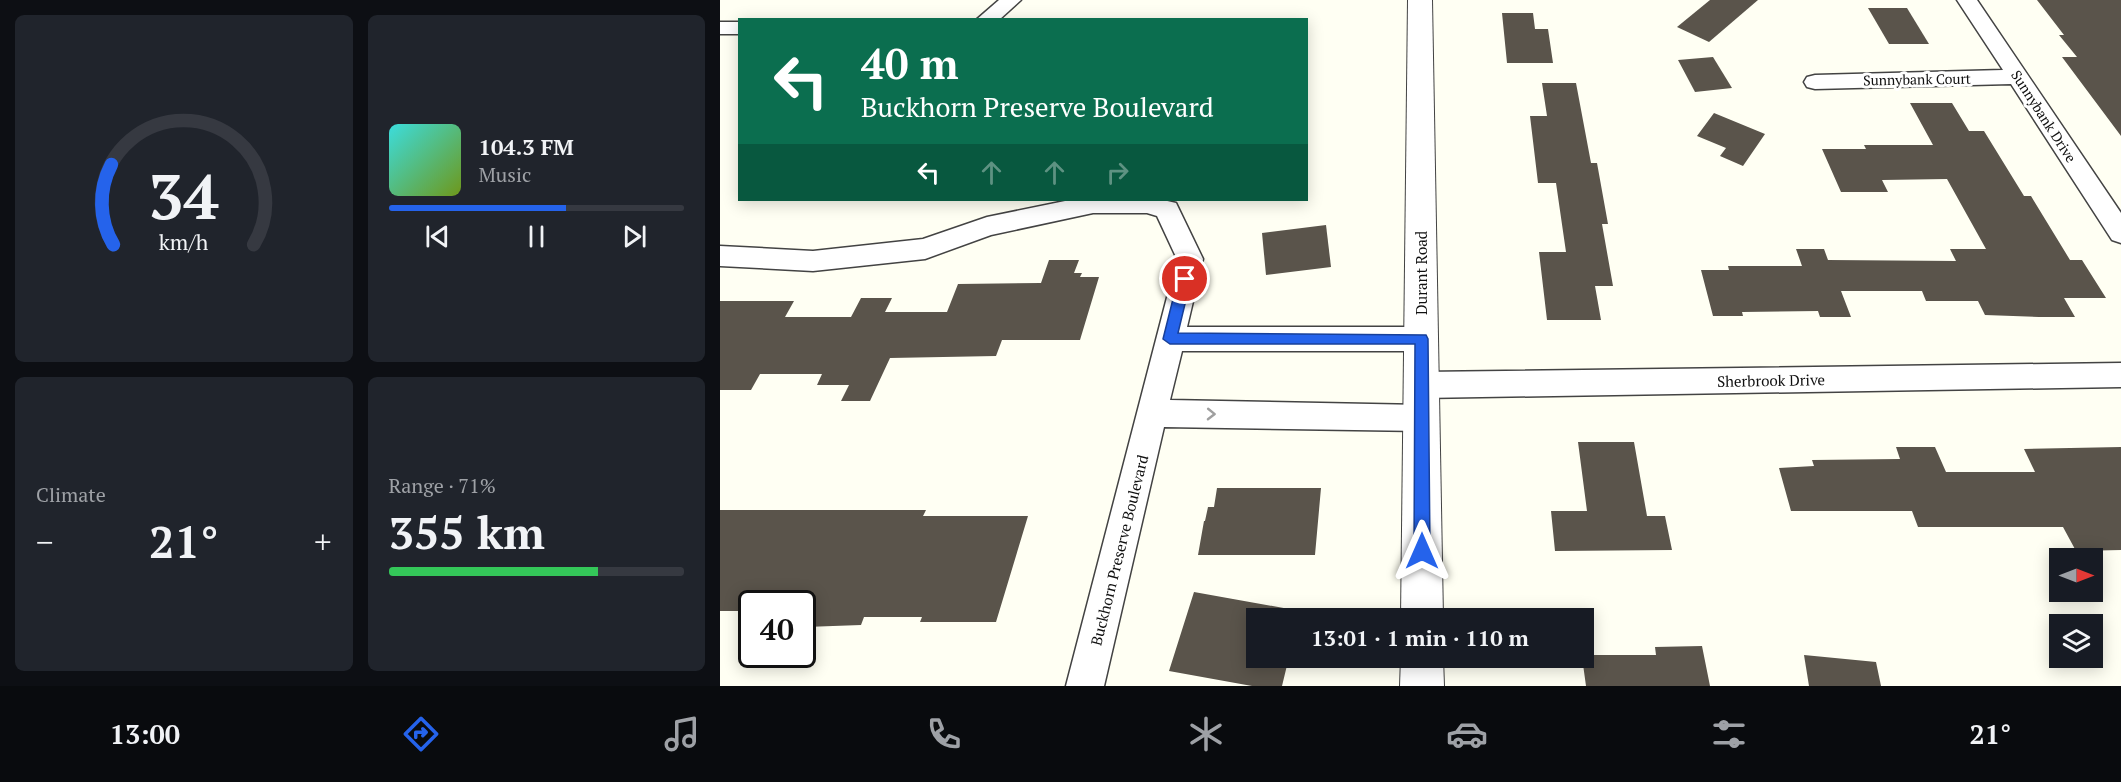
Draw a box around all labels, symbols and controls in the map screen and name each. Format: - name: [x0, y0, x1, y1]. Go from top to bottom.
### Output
- text: 40 m: [861, 35, 959, 91]
- icon: left: [762, 42, 840, 120]
- street label: Sunnybank Drive: [2007, 66, 2081, 166]
- street label: Sunnybank Court: [1863, 69, 1972, 89]
- text: Buckhorn Preserve Boulevard: [861, 89, 1214, 125]
- text: 104.3 FM: [479, 132, 574, 161]
- text: 34: [148, 155, 219, 238]
- icon: left: [912, 156, 945, 189]
- icon: ahead: [975, 156, 1008, 189]
- icon: ahead: [1038, 156, 1071, 189]
- icon: right: [1101, 156, 1134, 189]
- text: Music: [479, 161, 531, 188]
- icon: previous: [421, 220, 454, 253]
- icon: pause: [520, 220, 553, 253]
- icon: next: [618, 220, 651, 253]
- text: km/h: [159, 229, 209, 257]
- street label: Durant Road: [1411, 231, 1431, 315]
- pin: [1159, 253, 1210, 304]
- icon: arrive: [1168, 262, 1201, 295]
- street label: Sherbrook Drive: [1717, 369, 1825, 391]
- one-way arrow: [1206, 408, 1215, 420]
- street label: Buckhorn Preserve Boulevard: [1086, 452, 1152, 648]
- text: Range · 71%: [389, 472, 496, 499]
- text: Climate: [36, 481, 106, 508]
- text: 355 km: [389, 502, 545, 562]
- text: 21°: [149, 511, 218, 571]
- position arrow: [1390, 519, 1454, 583]
- text: −: [36, 520, 54, 563]
- text: +: [314, 520, 332, 563]
- north arrow: [2049, 548, 2103, 602]
- map controls: [2049, 548, 2103, 668]
- speed limit sign: 40: [738, 590, 816, 668]
- button: layers: [2049, 614, 2103, 668]
- text: 13:01 · 1 min · 110 m: [1311, 623, 1529, 652]
- icon: directions: [400, 713, 442, 755]
- icon: music: [661, 713, 703, 755]
- icon: phone: [923, 713, 965, 755]
- icon: climate: [1185, 713, 1227, 755]
- icon: car: [1446, 713, 1488, 755]
- icon: filters: [1708, 713, 1750, 755]
- text: 13:00: [110, 716, 180, 752]
- text: 21°: [1969, 716, 2011, 752]

